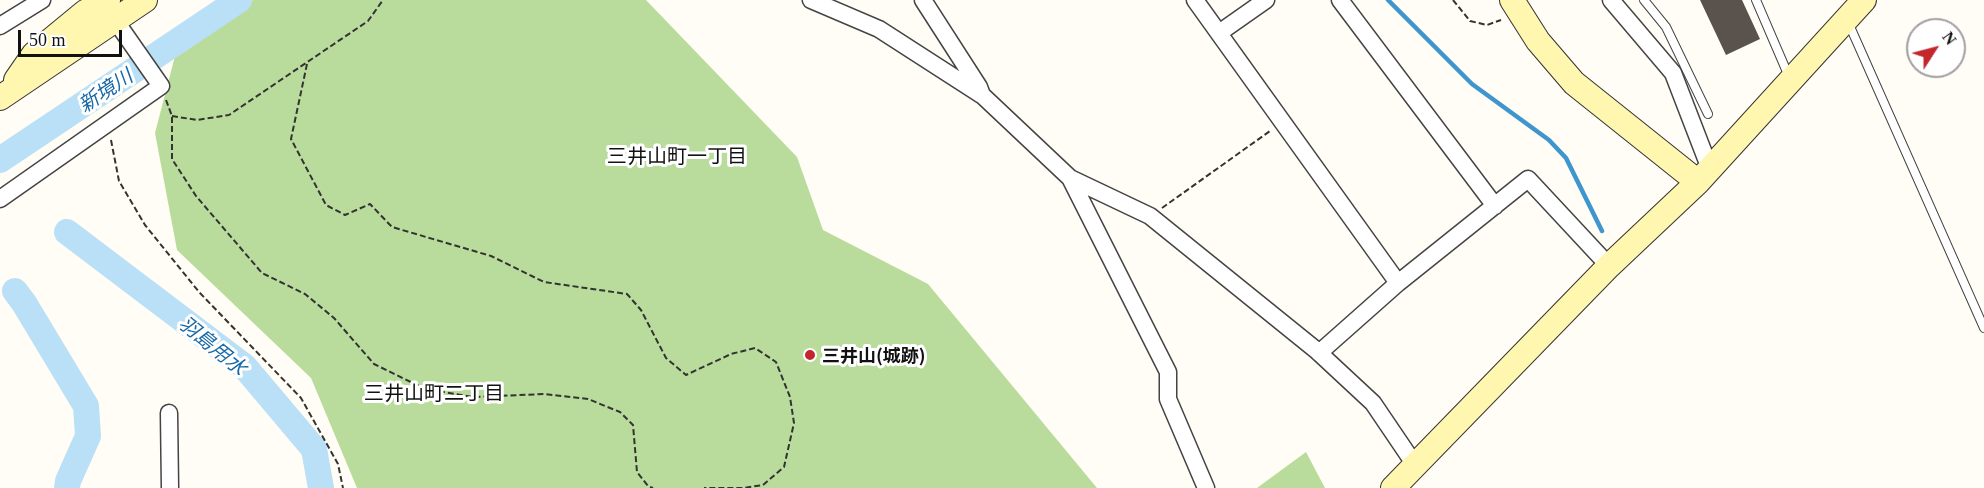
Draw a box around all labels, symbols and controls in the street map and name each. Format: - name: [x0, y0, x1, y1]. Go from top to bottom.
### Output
- scale bar: [21, 18, 124, 56]
- north arrow: [1906, 18, 1966, 78]
- text: N: [1939, 29, 1960, 48]
- text: 50 m: [29, 30, 66, 50]
- water label: 新境川: [73, 63, 137, 117]
- district label: 三井山町一丁目: [607, 143, 747, 167]
- water label: 羽島用水: [174, 311, 252, 379]
- place label: 三井山(城跡): [822, 344, 926, 366]
- marker: 三井山(城跡): [803, 348, 817, 362]
- district label: 三井山町二丁目: [364, 380, 504, 404]

